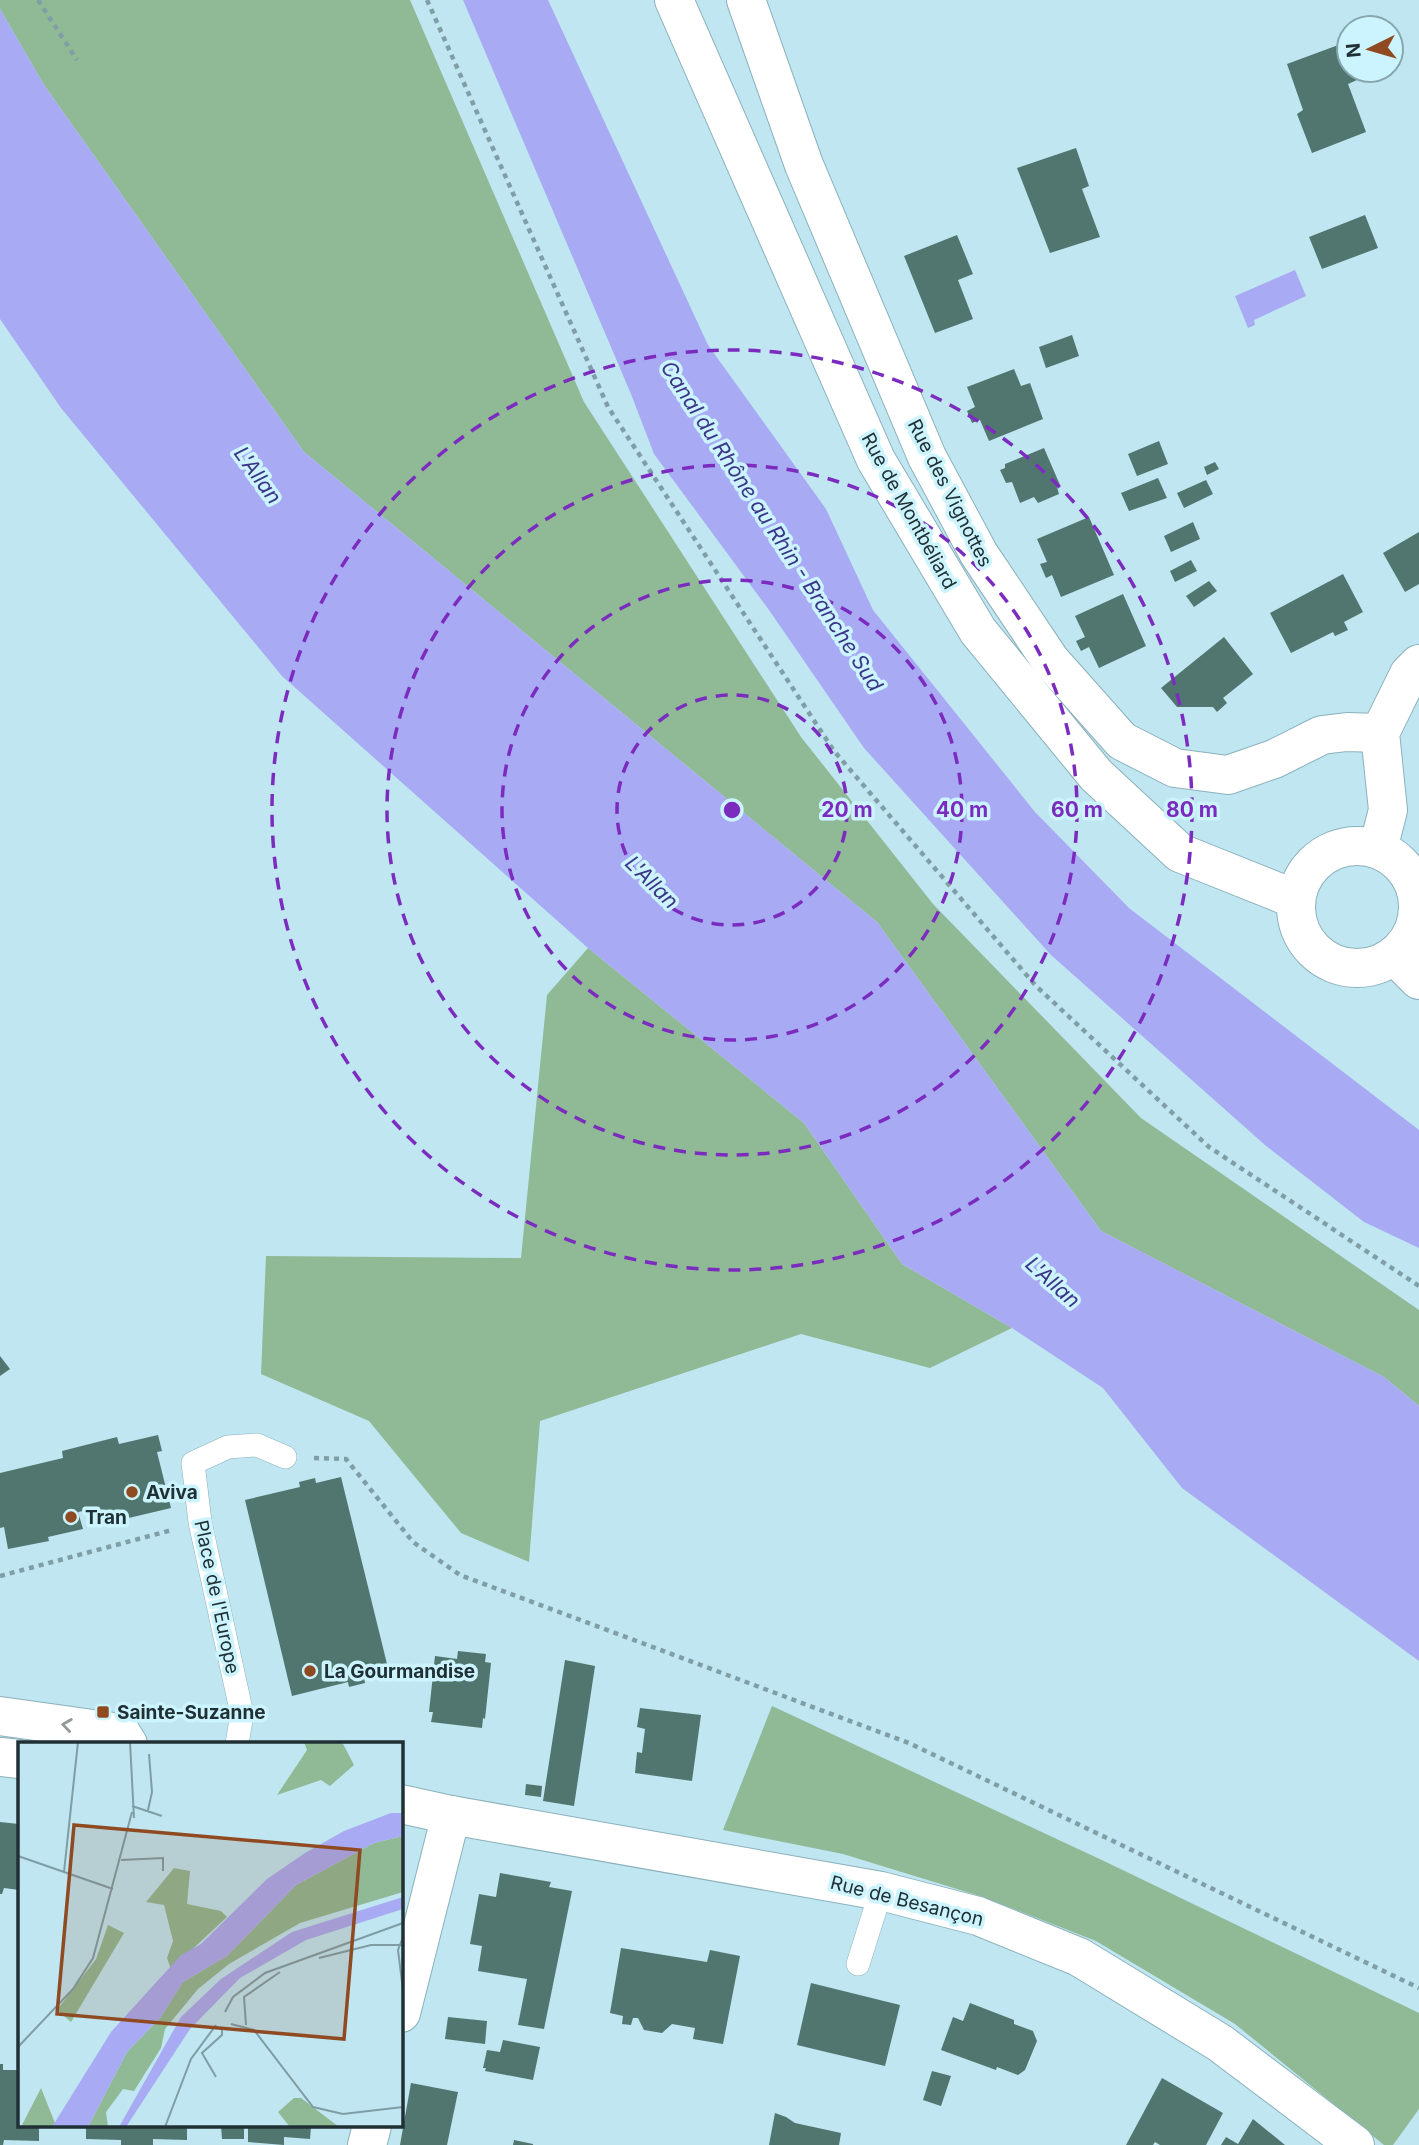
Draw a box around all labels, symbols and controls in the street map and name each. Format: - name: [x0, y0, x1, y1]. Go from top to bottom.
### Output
- north arrow: [1335, 14, 1405, 84]
- text: N: [1341, 42, 1366, 59]
- water label: Canal du Rhône au Rhin - Branche Sud: [656, 356, 888, 696]
- street label: Rue des Vignottes: [903, 415, 997, 571]
- street label: Rue de Montbéliard: [857, 429, 961, 593]
- water label: L'Allan: [229, 442, 287, 508]
- text: 20 m: [821, 797, 873, 822]
- text: 40 m: [936, 797, 988, 822]
- text: 60 m: [1051, 797, 1103, 822]
- text: 80 m: [1166, 797, 1218, 822]
- centre of rings: [720, 798, 744, 822]
- water label: L'Allan: [620, 850, 684, 914]
- water label: L'Allan: [1021, 1251, 1085, 1313]
- place label: Aviva: [146, 1481, 198, 1504]
- marker: Aviva: [124, 1484, 140, 1500]
- place label: Tran: [85, 1506, 127, 1529]
- marker: Tran: [63, 1509, 79, 1525]
- street label: Place de l'Europe: [189, 1518, 245, 1676]
- place label: La Gourmandise: [324, 1660, 475, 1683]
- marker: La Gourmandise: [302, 1663, 318, 1679]
- place label: Sainte-Suzanne: [117, 1701, 266, 1724]
- marker: Sainte-Suzanne: [95, 1704, 111, 1720]
- one-way arrow: [61, 1718, 73, 1733]
- inset map: [18, 1742, 402, 2128]
- street label: Rue de Besançon: [828, 1871, 986, 1931]

